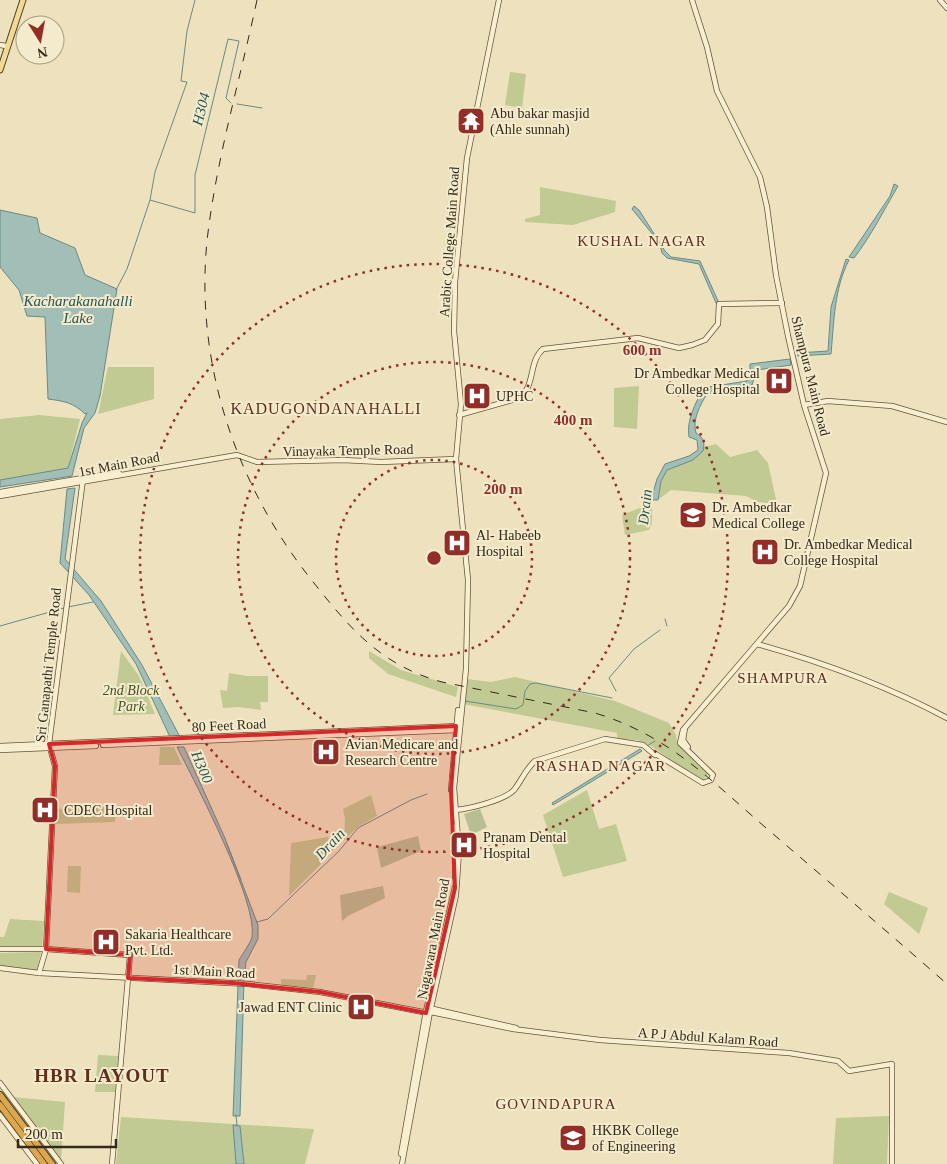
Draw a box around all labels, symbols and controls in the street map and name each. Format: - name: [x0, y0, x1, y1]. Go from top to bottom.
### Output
- north arrow: [15, 15, 65, 65]
- text: N: [36, 44, 49, 61]
- water label: H304: [189, 90, 213, 128]
- temple icon: Abu bakar masjid (Ahle sunnah): [456, 106, 486, 136]
- place label: Abu bakar masjid (Ahle sunnah): [490, 106, 590, 138]
- street label: Arabic College Main Road: [437, 166, 462, 318]
- district label: KUSHAL NAGAR: [577, 233, 707, 249]
- water label: Kacharakanahalli Lake: [22, 293, 133, 326]
- street label: Shampura Main Road: [788, 315, 833, 438]
- text: 600 m: [623, 342, 662, 358]
- place label: Dr Ambedkar Medical College Hospital: [634, 366, 760, 397]
- hospital icon: Dr Ambedkar Medical College Hospital: [764, 366, 794, 396]
- hospital icon: UPHC: [462, 381, 492, 411]
- place label: UPHC: [496, 389, 533, 404]
- district label: KADUGONDANAHALLI: [230, 400, 422, 417]
- text: 400 m: [554, 412, 593, 428]
- street label: Vinayaka Temple Road: [282, 442, 414, 459]
- street label: 1st Main Road: [77, 449, 161, 480]
- text: 200 m: [484, 481, 523, 497]
- water label: Drain: [635, 488, 655, 527]
- school or university icon: Dr. Ambedkar Medical College: [678, 500, 708, 530]
- place label: Dr. Ambedkar Medical College: [712, 500, 805, 531]
- hospital icon: Al- Habeeb Hospital: [442, 528, 472, 558]
- place label: Al- Habeeb Hospital: [476, 528, 541, 559]
- hospital icon: Dr. Ambedkar Medical College Hospital: [750, 537, 780, 567]
- place label: Dr. Ambedkar Medical College Hospital: [784, 537, 913, 568]
- centre of rings: [425, 549, 443, 567]
- street label: Sri Ganapathi Temple Road: [33, 587, 64, 743]
- district label: SHAMPURA: [737, 670, 829, 686]
- park label: 2nd Block Park: [103, 683, 160, 714]
- street label: 80 Feet Road: [191, 716, 267, 735]
- hospital icon: Avian Medicare and Research Centre: [311, 737, 341, 767]
- place label: Avian Medicare and Research Centre: [345, 737, 458, 768]
- water label: H300: [188, 748, 216, 786]
- district label: RASHAD NAGAR: [536, 758, 666, 774]
- hospital icon: CDEC Hospital: [30, 795, 60, 825]
- place label: CDEC Hospital: [64, 803, 152, 818]
- water label: Drain: [311, 825, 348, 863]
- hospital icon: Pranam Dental Hospital: [449, 830, 479, 860]
- place label: Pranam Dental Hospital: [483, 830, 567, 861]
- street label: Nagawara Main Road: [414, 877, 453, 1001]
- hospital icon: Sakaria Healthcare Pvt. Ltd.: [91, 927, 121, 957]
- place label: Sakaria Healthcare Pvt. Ltd.: [125, 927, 231, 958]
- street label: 1st Main Road: [172, 962, 256, 981]
- hospital icon: Jawad ENT Clinic: [346, 992, 376, 1022]
- place label: Jawad ENT Clinic: [239, 1000, 342, 1015]
- street label: A P J Abdul Kalam Road: [637, 1025, 779, 1050]
- district label: HBR LAYOUT: [34, 1065, 170, 1086]
- district label: GOVINDAPURA: [495, 1096, 617, 1112]
- scale bar: [18, 1116, 115, 1148]
- school or university icon: HKBK College of Engineering: [558, 1123, 588, 1153]
- place label: HKBK College of Engineering: [592, 1123, 679, 1154]
- text: 200 m: [25, 1126, 63, 1142]

